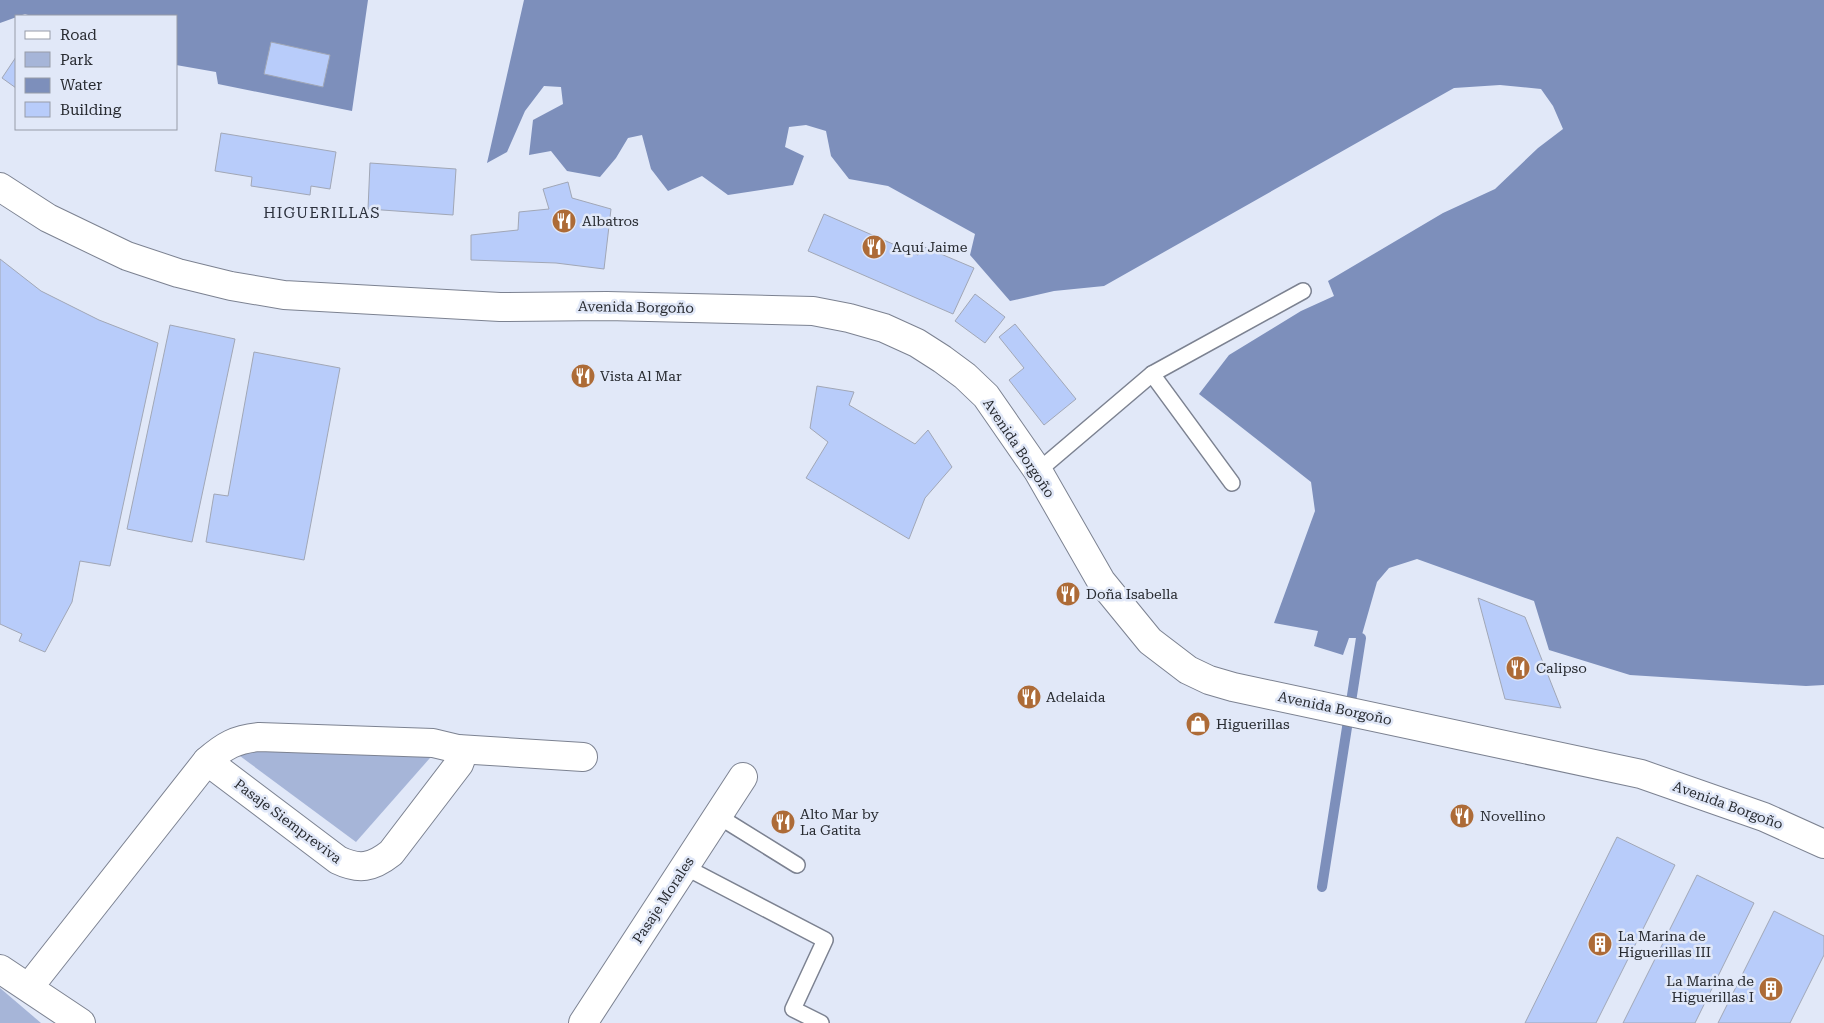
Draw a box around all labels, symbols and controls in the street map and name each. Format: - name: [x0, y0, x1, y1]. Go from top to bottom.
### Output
- legend: [15, 15, 178, 130]
- text: Road: [60, 26, 97, 44]
- text: Park: [60, 51, 94, 69]
- text: Water: [60, 76, 102, 94]
- text: Building: [60, 101, 122, 119]
- district label: HIGUERILLAS: [263, 204, 381, 222]
- restaurant icon: Albatros: [551, 208, 577, 234]
- place label: Albatros: [582, 213, 639, 229]
- restaurant icon: Aquí Jaime: [861, 234, 887, 260]
- place label: Aquí Jaime: [892, 239, 968, 255]
- street label: Avenida Borgoño: [578, 298, 694, 316]
- restaurant icon: Vista Al Mar: [570, 363, 596, 389]
- place label: Vista Al Mar: [600, 368, 682, 384]
- street label: Avenida Borgoño: [980, 395, 1058, 501]
- restaurant icon: Doña Isabella: [1055, 581, 1081, 607]
- place label: Doña Isabella: [1086, 586, 1178, 602]
- restaurant icon: Calipso: [1505, 655, 1531, 681]
- place label: Calipso: [1536, 660, 1587, 676]
- restaurant icon: Adelaida: [1016, 684, 1042, 710]
- street label: Avenida Borgoño: [1277, 688, 1393, 728]
- place label: Adelaida: [1046, 689, 1106, 705]
- shop icon: Higuerillas: [1185, 711, 1211, 737]
- place label: Higuerillas: [1216, 716, 1290, 732]
- street label: Pasaje Siempreviva: [231, 776, 345, 867]
- street label: Avenida Borgoño: [1671, 778, 1785, 832]
- restaurant icon: Novellino: [1449, 803, 1475, 829]
- place label: Alto Mar by La Gatita: [800, 806, 879, 838]
- place label: Novellino: [1480, 808, 1546, 824]
- restaurant icon: Alto Mar by La Gatita: [770, 809, 796, 835]
- street label: Pasaje Morales: [629, 854, 697, 946]
- place label: La Marina de Higuerillas III: [1618, 928, 1711, 960]
- building icon: La Marina de Higuerillas III: [1587, 931, 1613, 957]
- place label: La Marina de Higuerillas I: [1666, 973, 1754, 1005]
- building icon: La Marina de Higuerillas I: [1758, 976, 1784, 1002]

